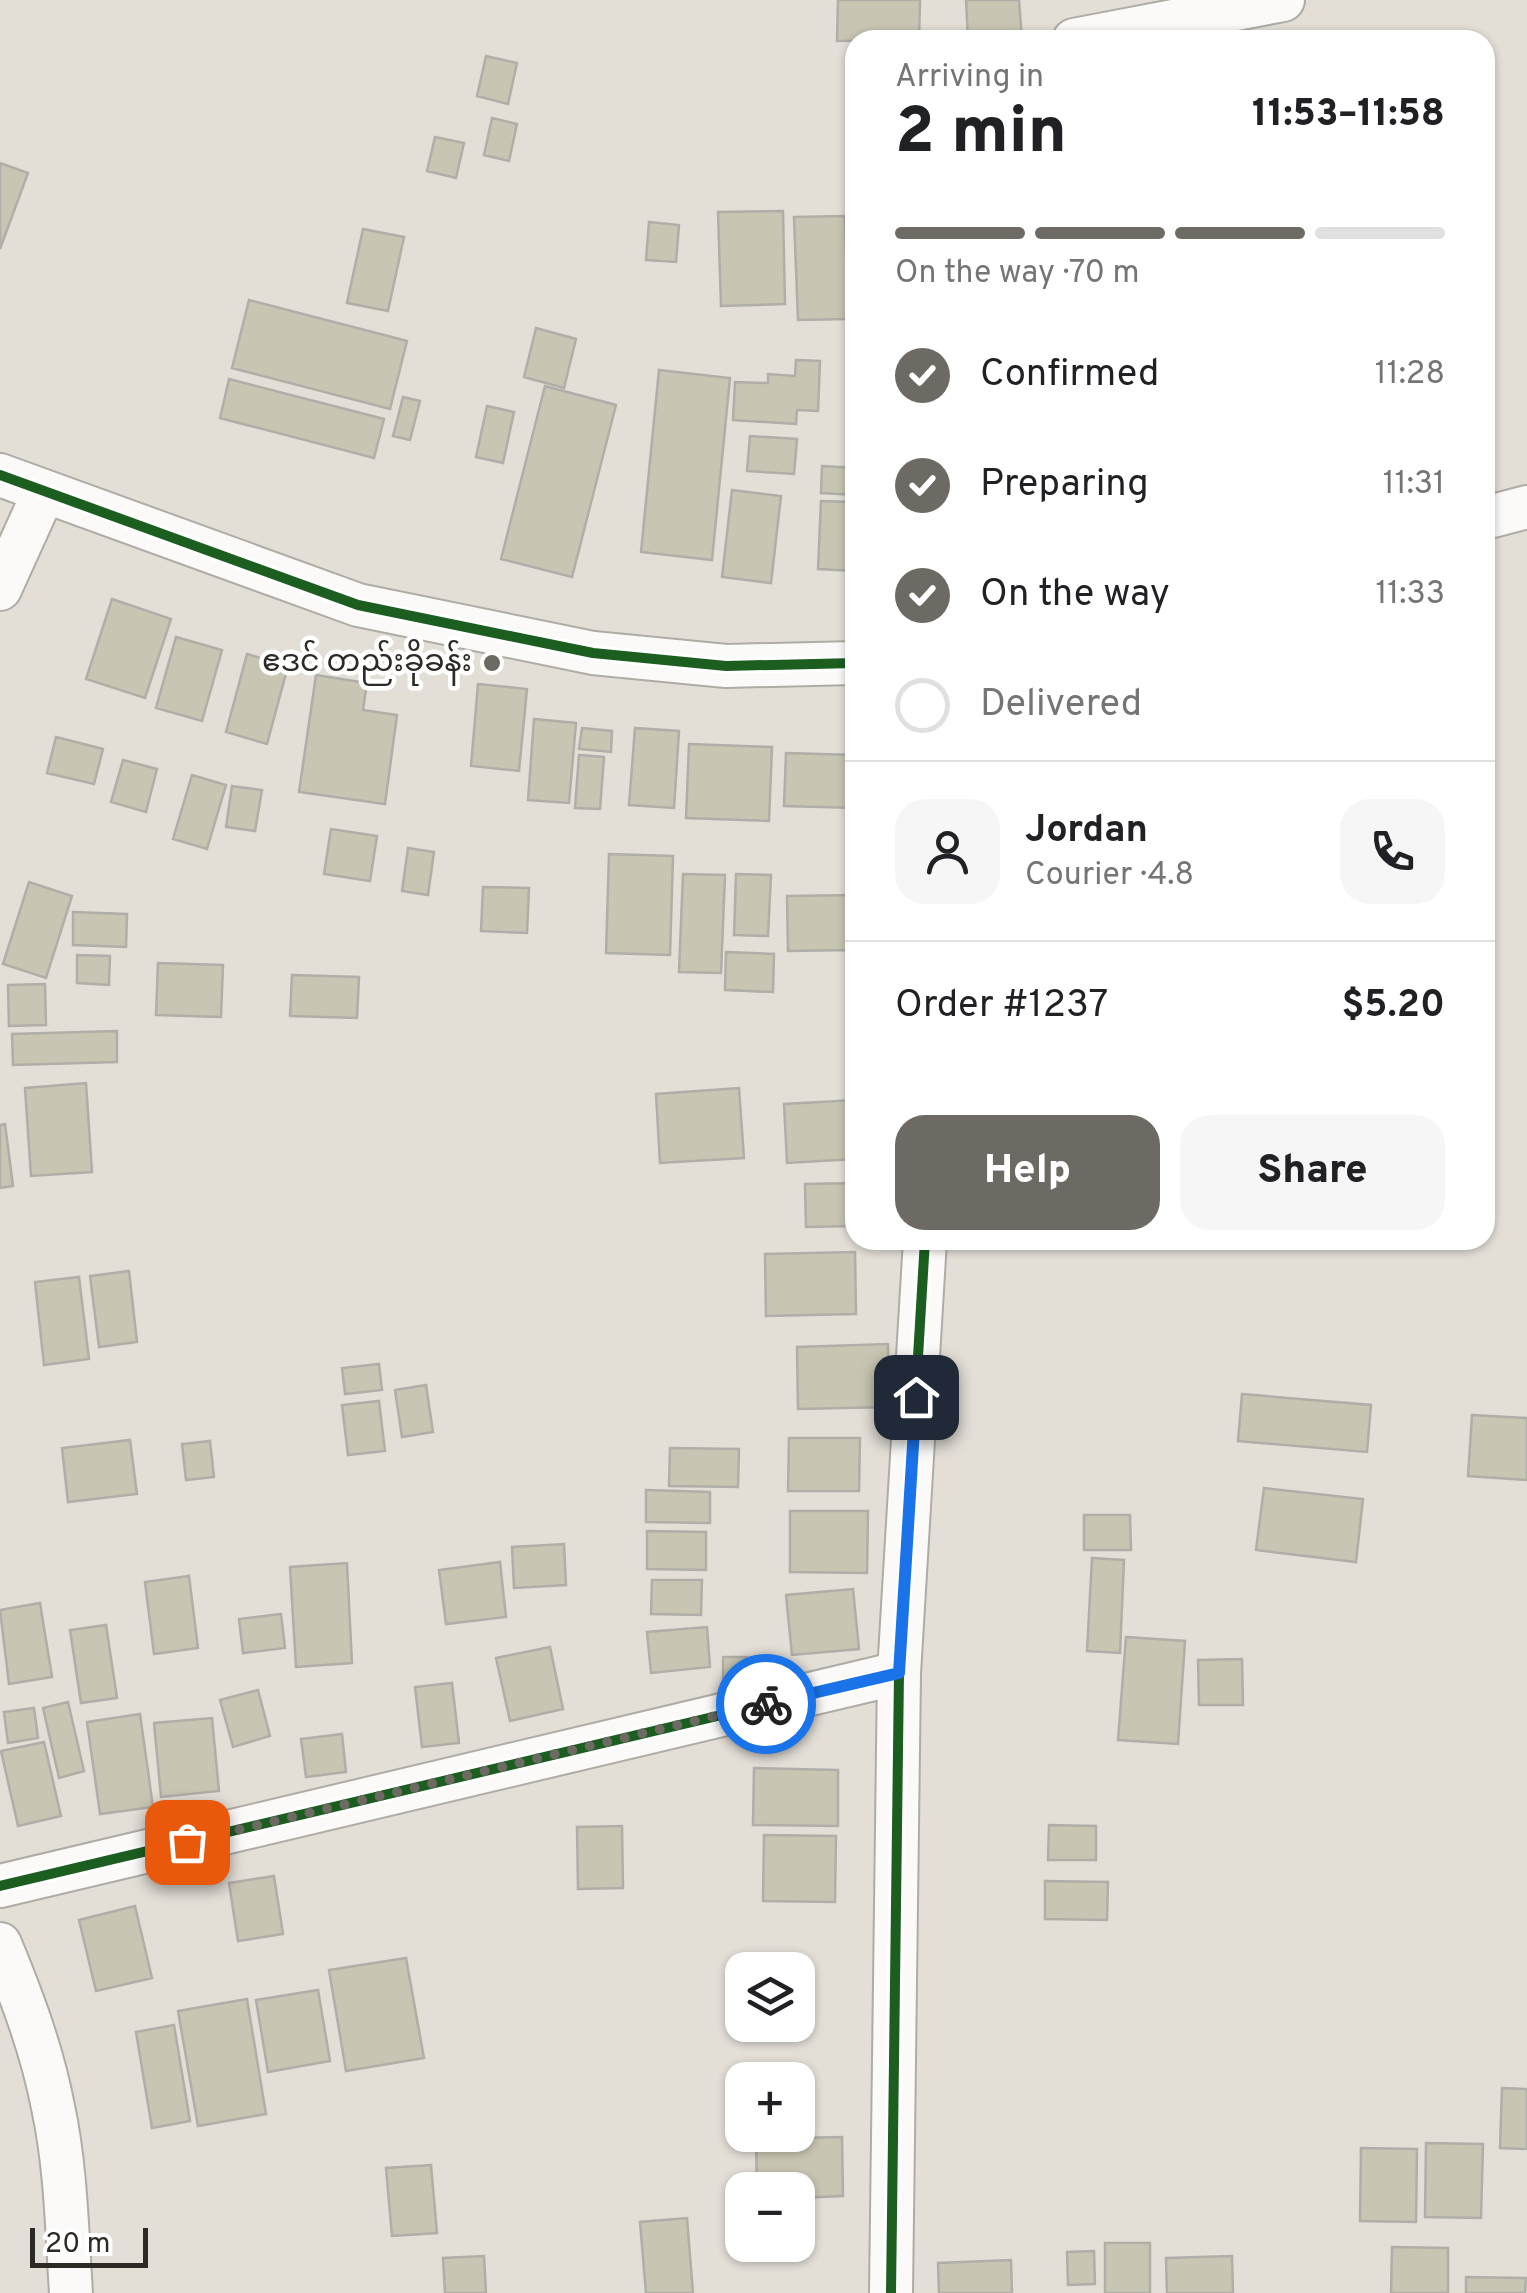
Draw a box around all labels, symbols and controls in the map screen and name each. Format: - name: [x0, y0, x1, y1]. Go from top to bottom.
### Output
- text: Arriving in: [895, 58, 1044, 98]
- text: 11:53–11:58: [1252, 91, 1445, 140]
- text: 2 min: [895, 94, 1067, 176]
- text: On the way · 70 m: [895, 254, 1140, 294]
- icon: check: [895, 348, 950, 403]
- text: Confirmed: [980, 351, 1159, 400]
- text: 11:28: [1375, 355, 1445, 395]
- icon: check: [895, 458, 950, 513]
- text: Preparing: [980, 461, 1149, 510]
- text: 11:31: [1383, 465, 1445, 505]
- icon: check: [895, 568, 950, 623]
- text: On the way: [980, 571, 1170, 620]
- text: 11:33: [1375, 575, 1445, 615]
- place label: ဧဒင် တည်းခိုခန်း: [262, 639, 472, 686]
- marker: ဧဒင် တည်းခိုခန်း: [481, 652, 503, 674]
- text: Delivered: [980, 681, 1142, 730]
- button: person: [895, 799, 1000, 904]
- button: phone: [1340, 799, 1445, 904]
- text: Jordan: [1025, 807, 1148, 856]
- text: Courier · 4.8: [1025, 856, 1194, 896]
- text: Order #1237: [895, 982, 1108, 1031]
- text: $5.20: [1341, 982, 1445, 1031]
- button: Help: [895, 1115, 1160, 1230]
- button: Share: [1180, 1115, 1445, 1230]
- pin: [874, 1355, 959, 1440]
- icon: home: [889, 1370, 944, 1425]
- courier: [716, 1654, 816, 1754]
- icon: bike: [739, 1677, 794, 1732]
- pin: [145, 1800, 230, 1885]
- icon: bag: [160, 1815, 215, 1870]
- map controls: [725, 1952, 815, 2262]
- button: layers: [725, 1952, 815, 2042]
- button: +: [725, 2062, 815, 2152]
- button: −: [725, 2172, 815, 2262]
- scale bar: [30, 2223, 148, 2268]
- text: 20 m: [45, 2227, 110, 2263]

